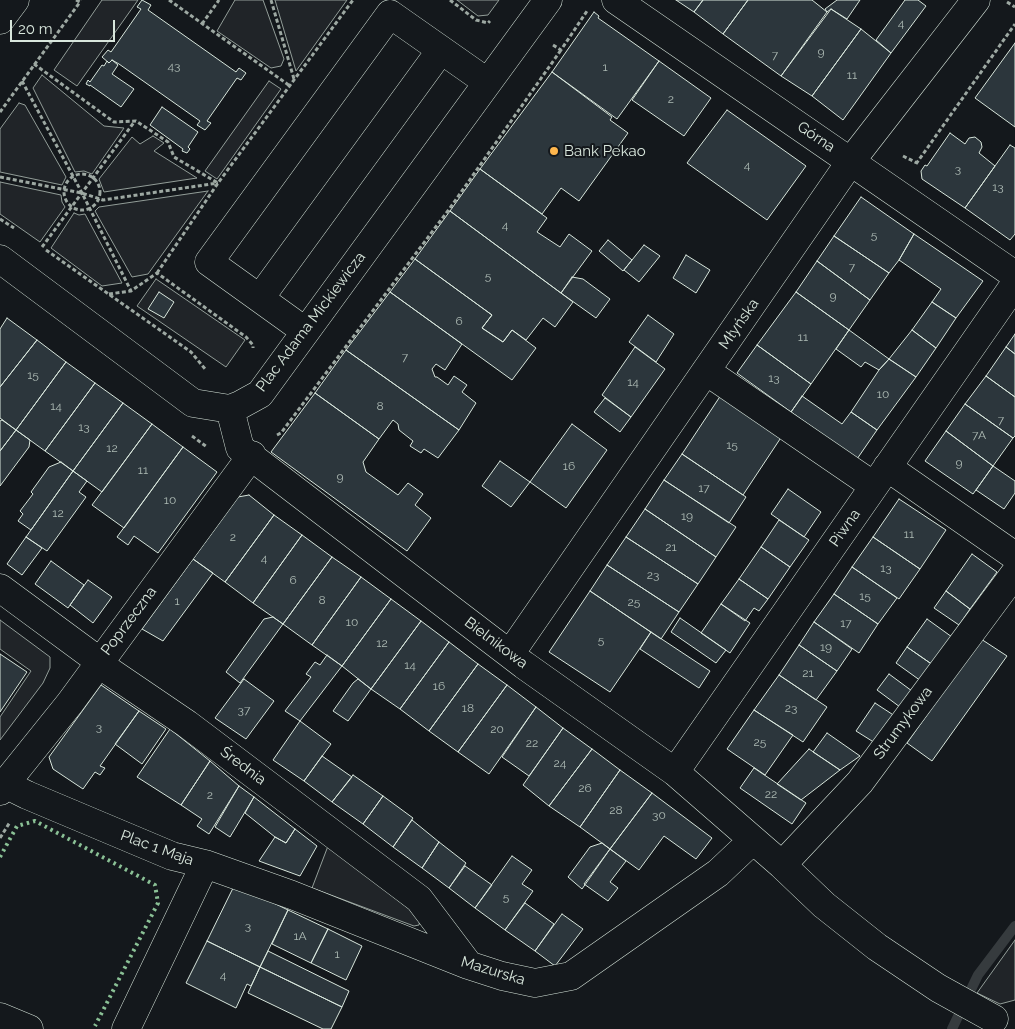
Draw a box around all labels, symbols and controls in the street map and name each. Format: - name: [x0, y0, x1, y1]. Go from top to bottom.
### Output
- scale bar: [12, 10, 118, 42]
- house number: 4: [898, 16, 904, 30]
- text: 20 m: [18, 20, 53, 38]
- house number: 9: [817, 45, 825, 59]
- house number: 7: [772, 48, 778, 62]
- house number: 43: [168, 59, 180, 73]
- house number: 1: [602, 60, 608, 74]
- house number: 11: [847, 68, 857, 82]
- house number: 2: [668, 92, 674, 106]
- street label: Górna: [794, 118, 838, 156]
- place label: Bank Pekao: [564, 142, 646, 160]
- marker: Bank Pekao: [548, 145, 560, 157]
- house number: 4: [744, 158, 750, 172]
- house number: 3: [955, 162, 961, 176]
- house number: 13: [992, 180, 1004, 194]
- house number: 4: [502, 218, 508, 232]
- house number: 5: [871, 228, 877, 242]
- street label: Plac Adama Mickiewicza: [252, 248, 370, 396]
- house number: 7: [849, 260, 855, 274]
- house number: 5: [485, 269, 491, 283]
- house number: 9: [829, 289, 837, 303]
- street label: Młyńska: [715, 295, 763, 353]
- house number: 6: [455, 314, 463, 328]
- house number: 11: [798, 330, 808, 344]
- house number: 7: [402, 350, 408, 364]
- house number: 15: [27, 368, 39, 382]
- house number: 13: [768, 371, 780, 385]
- house number: 14: [627, 375, 639, 389]
- house number: 10: [877, 387, 889, 401]
- house number: 14: [50, 399, 62, 413]
- house number: 8: [376, 399, 384, 413]
- house number: 7: [998, 413, 1004, 427]
- house number: 13: [78, 420, 90, 434]
- house number: 7A: [972, 428, 986, 442]
- house number: 15: [726, 438, 738, 452]
- house number: 12: [106, 441, 118, 455]
- house number: 9: [955, 456, 963, 470]
- house number: 16: [563, 459, 575, 473]
- house number: 11: [138, 463, 148, 477]
- house number: 9: [336, 470, 344, 484]
- house number: 17: [698, 481, 710, 495]
- house number: 10: [164, 493, 176, 507]
- house number: 12: [52, 506, 64, 520]
- street label: Piwna: [826, 506, 864, 550]
- house number: 19: [681, 509, 693, 523]
- house number: 11: [904, 527, 914, 541]
- house number: 2: [230, 530, 236, 544]
- house number: 21: [665, 540, 677, 554]
- house number: 4: [261, 551, 267, 565]
- house number: 13: [880, 561, 892, 575]
- house number: 23: [647, 568, 659, 582]
- house number: 6: [289, 573, 297, 587]
- street label: Poprzeczna: [97, 583, 161, 659]
- house number: 15: [859, 589, 871, 603]
- house number: 8: [318, 593, 326, 607]
- house number: 1: [174, 594, 180, 608]
- house number: 25: [628, 595, 640, 609]
- street label: Bielnikowa: [461, 613, 531, 673]
- house number: 10: [346, 615, 358, 629]
- house number: 17: [840, 616, 852, 630]
- house number: 5: [598, 633, 604, 647]
- house number: 12: [376, 636, 388, 650]
- house number: 19: [820, 640, 832, 654]
- house number: 14: [404, 658, 416, 672]
- house number: 21: [802, 666, 814, 680]
- house number: 16: [433, 679, 445, 693]
- street label: Strumykowa: [870, 683, 936, 763]
- house number: 18: [462, 701, 474, 715]
- house number: 23: [785, 701, 797, 715]
- house number: 37: [238, 703, 250, 717]
- house number: 3: [96, 720, 102, 734]
- house number: 20: [490, 722, 504, 736]
- house number: 25: [754, 735, 766, 749]
- house number: 22: [526, 736, 538, 750]
- street label: Średnia: [217, 743, 269, 789]
- house number: 24: [554, 756, 566, 770]
- house number: 26: [578, 781, 592, 795]
- house number: 22: [765, 787, 777, 801]
- house number: 2: [207, 788, 213, 802]
- house number: 28: [609, 803, 623, 817]
- house number: 30: [652, 808, 666, 822]
- street label: Plac 1 Maja: [118, 826, 196, 870]
- house number: 5: [503, 890, 509, 904]
- house number: 3: [245, 919, 251, 933]
- house number: 1A: [293, 929, 307, 943]
- house number: 1: [334, 947, 340, 961]
- street label: Mazurska: [459, 953, 527, 989]
- house number: 4: [220, 968, 226, 982]

